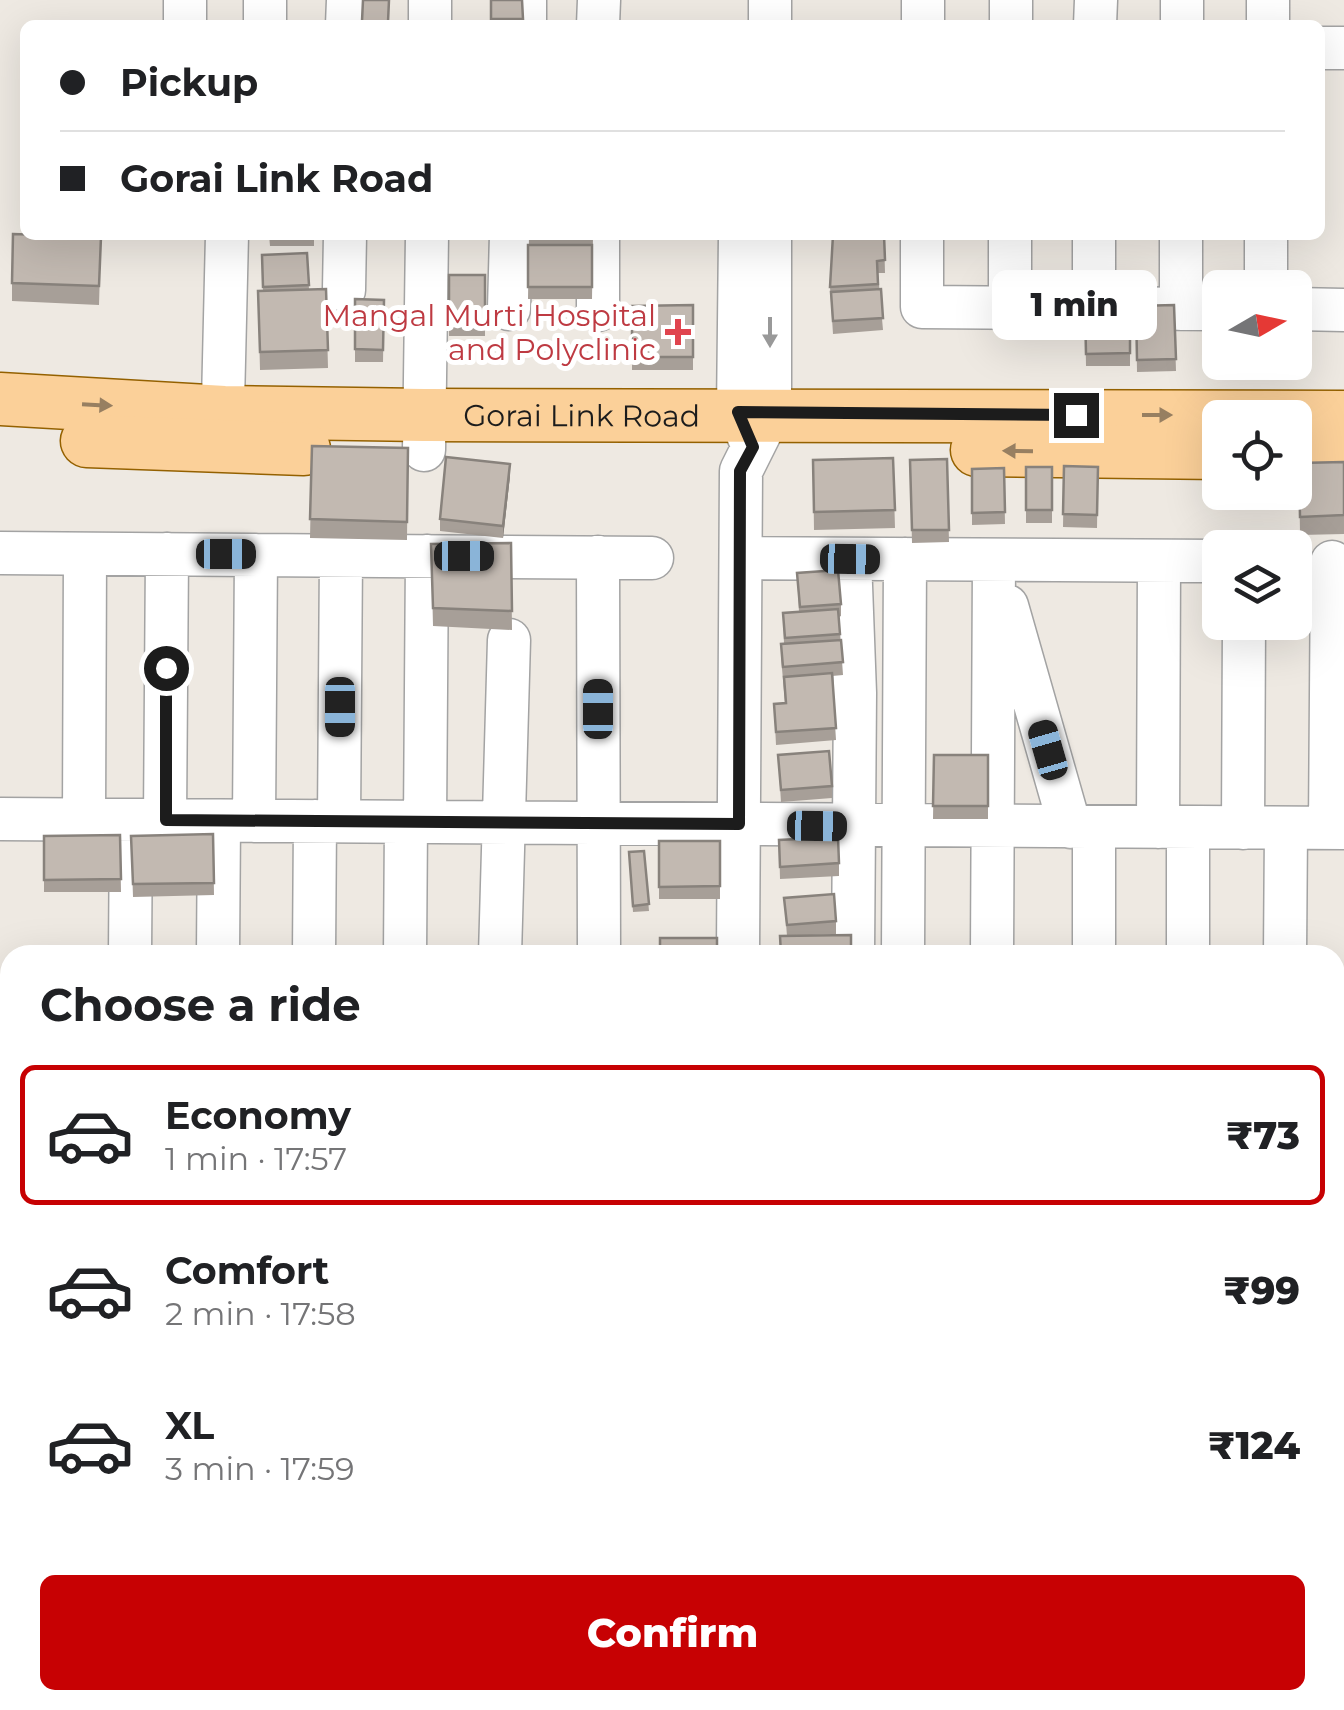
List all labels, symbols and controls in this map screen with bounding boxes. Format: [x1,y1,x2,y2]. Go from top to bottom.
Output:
text: Pickup [120,59,258,106]
text: Gorai Link Road [120,155,433,202]
callout: 1 min [994,270,1158,340]
north arrow [1202,270,1312,380]
map controls [1202,270,1312,640]
text: 1 min [1030,285,1119,324]
place label: Mangal Murti Hospital and Polyclinic [322,297,656,368]
one-way arrow [762,317,778,349]
marker: Mangal Murti Hospital and Polyclinic [665,319,691,345]
route end [1054,393,1099,438]
one-way arrow [82,397,114,413]
street label: Gorai Link Road [463,397,700,434]
button: locate [1202,400,1312,510]
one-way arrow [1142,407,1174,423]
one-way arrow [1001,443,1033,459]
button: layers [1202,530,1312,640]
car [196,539,256,569]
car [434,541,494,571]
car [820,543,880,575]
route start [144,646,189,691]
car [325,677,355,737]
car [583,679,613,739]
car [1025,717,1071,783]
car [787,810,847,842]
text: Choose a ride [40,977,361,1032]
icon: car [45,1090,135,1180]
text: Economy [165,1092,351,1139]
text: ₹73 [1226,1112,1300,1159]
text: 1 min · 17:57 [165,1139,347,1178]
icon: car [45,1245,135,1335]
text: Comfort [165,1247,329,1294]
text: ₹99 [1223,1267,1300,1314]
text: 2 min · 17:58 [165,1294,356,1333]
icon: car [45,1400,135,1490]
text: XL [165,1402,214,1449]
text: ₹124 [1208,1422,1300,1469]
text: 3 min · 17:59 [165,1449,355,1488]
button: Confirm [40,1575,1305,1690]

